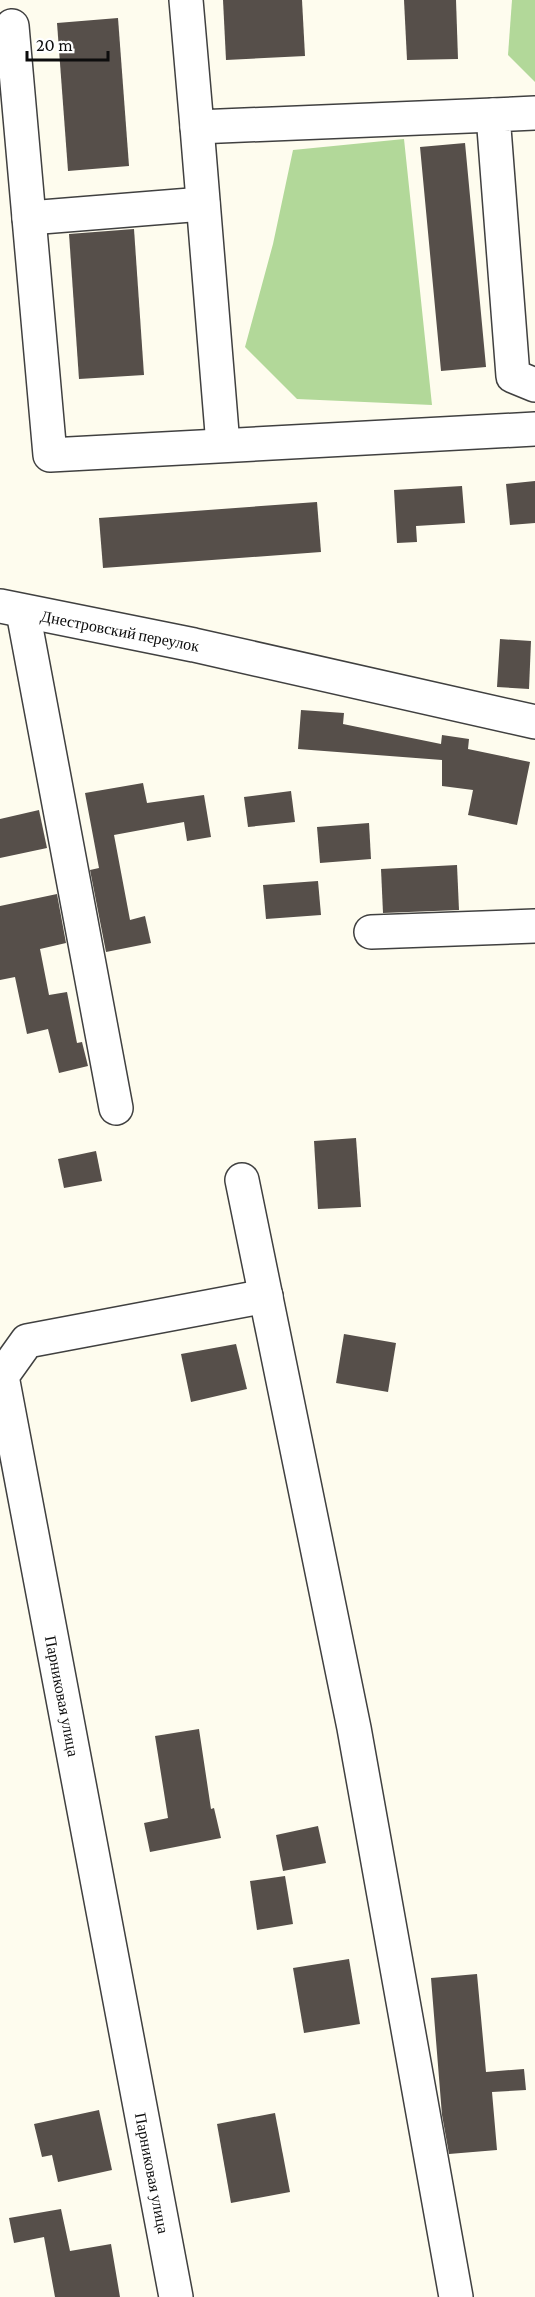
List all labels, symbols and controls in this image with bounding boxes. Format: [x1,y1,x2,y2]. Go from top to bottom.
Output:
scale bar [27,24,108,62]
text: 20 m [36,35,73,55]
street label: Днестровский переулок [39,607,201,656]
street label: Парниковая улица [41,1634,82,1758]
street label: Парниковая улица [131,2111,172,2235]

